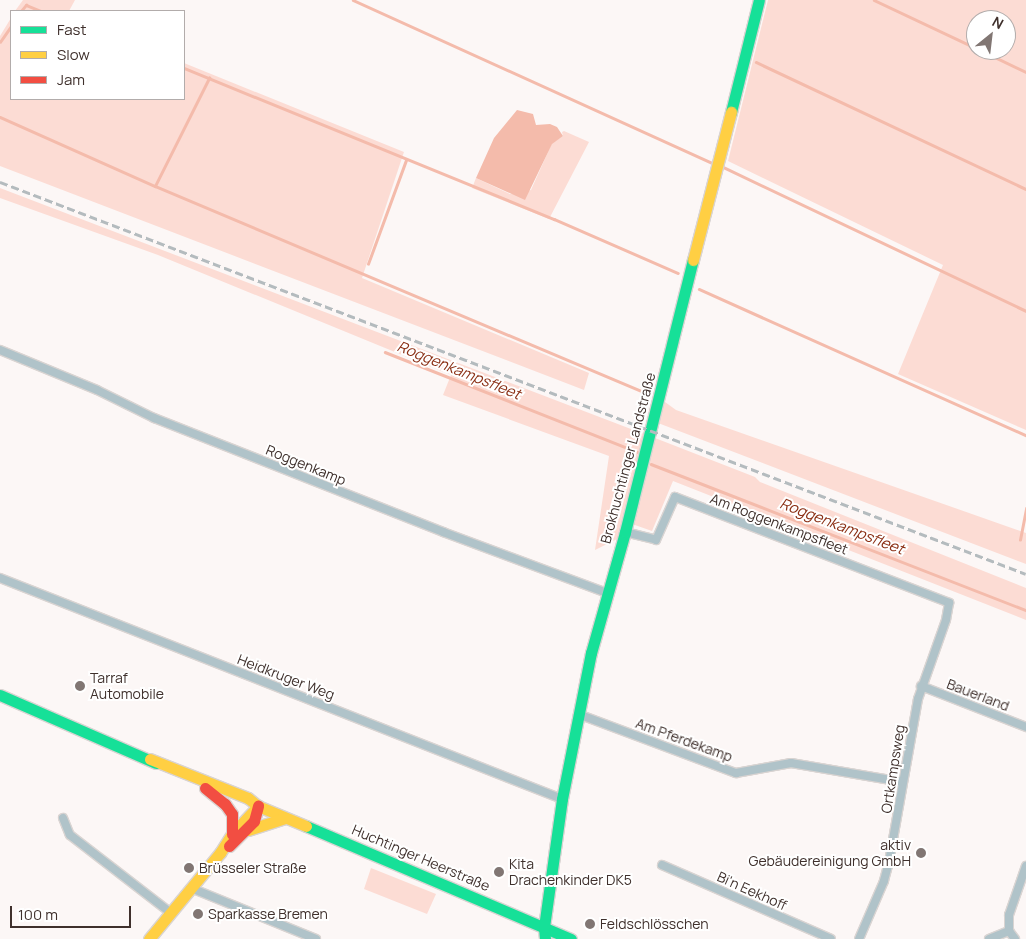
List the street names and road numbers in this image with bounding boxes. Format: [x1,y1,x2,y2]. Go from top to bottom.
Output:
street label: Brokhuchtinger Landstraße [597,371,659,545]
street label: Roggenkamp [264,441,348,489]
street label: Am Roggenkampsfleet [708,490,850,558]
street label: Heidkruger Weg [235,651,337,703]
street label: Bauerland [944,675,1012,715]
street label: Am Pferdekamp [633,715,735,765]
street label: Ortkampsweg [878,723,908,815]
street label: Huchtinger Heerstraße [349,821,493,895]
street label: Bi'n Eekhoff [715,868,789,914]

